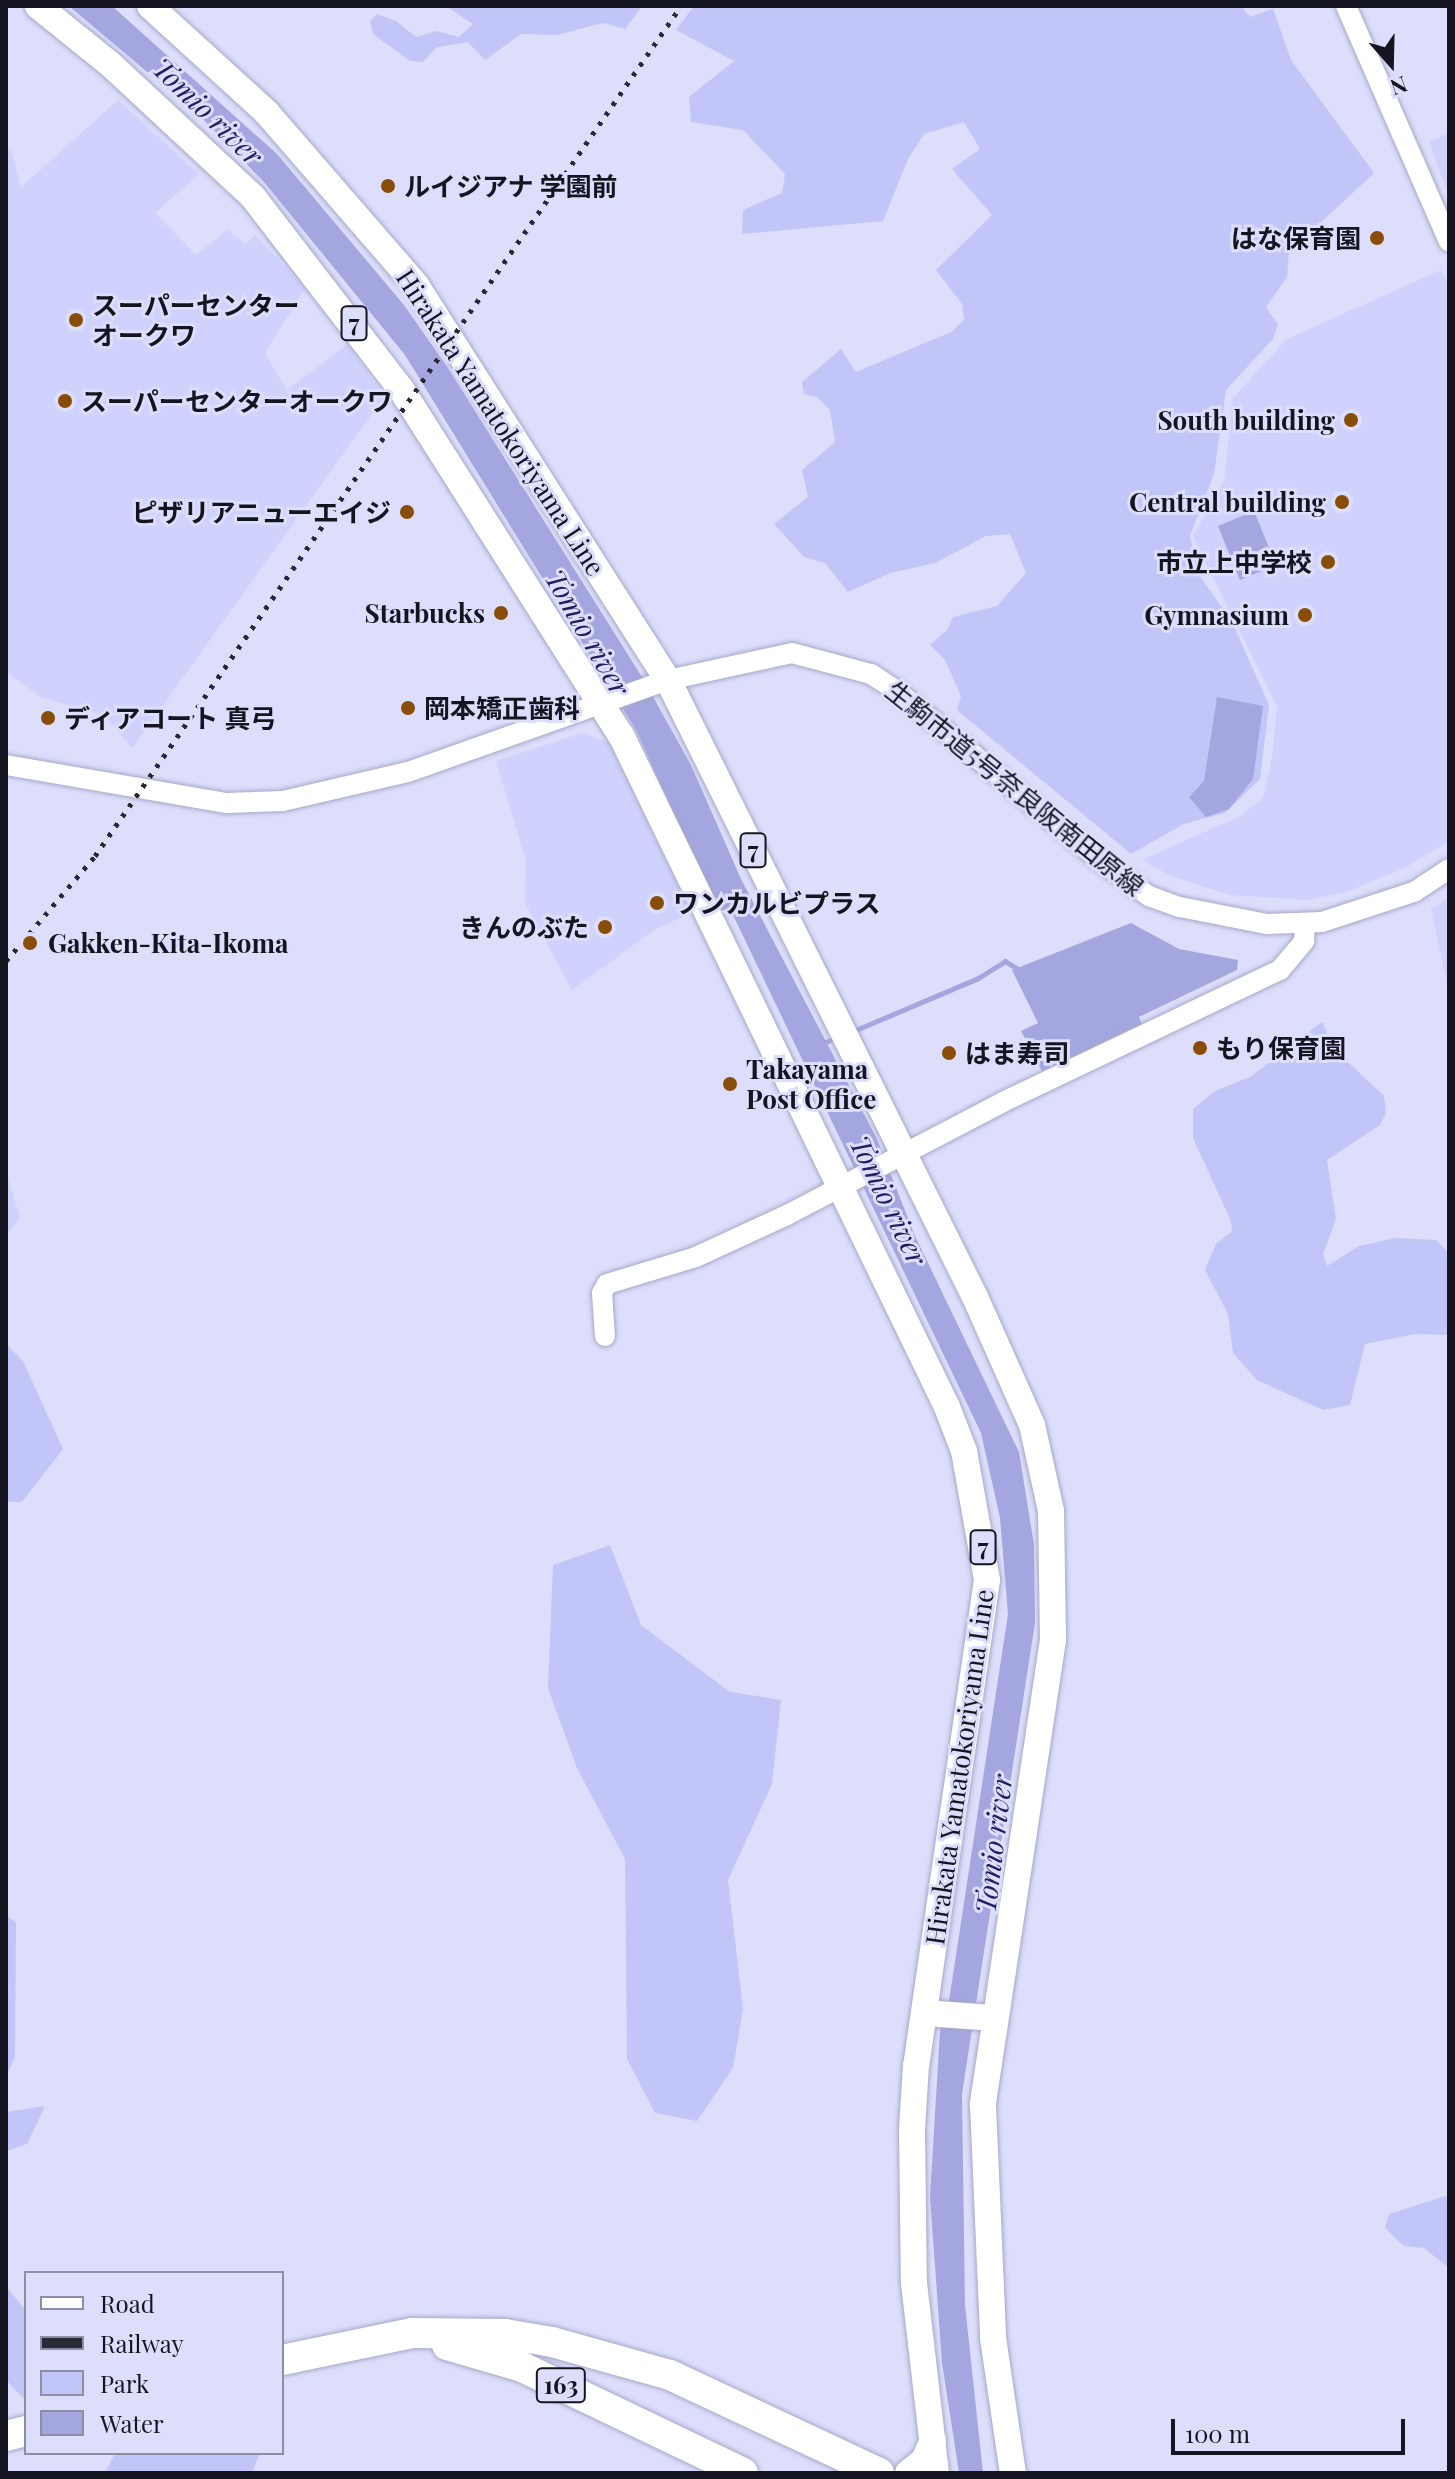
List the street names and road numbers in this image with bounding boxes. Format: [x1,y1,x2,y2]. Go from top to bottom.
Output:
street label: Hirakata Yamatokoriyama Line [390,262,612,582]
road number: 7 [340,303,368,343]
street label: 生駒市道5号奈良阪南田原線 [880,674,1150,902]
road number: 7 [739,830,767,870]
road number: 7 [969,1527,997,1567]
street label: Hirakata Yamatokoriyama Line [918,1586,1000,1948]
road number: 163 [535,2365,587,2405]

